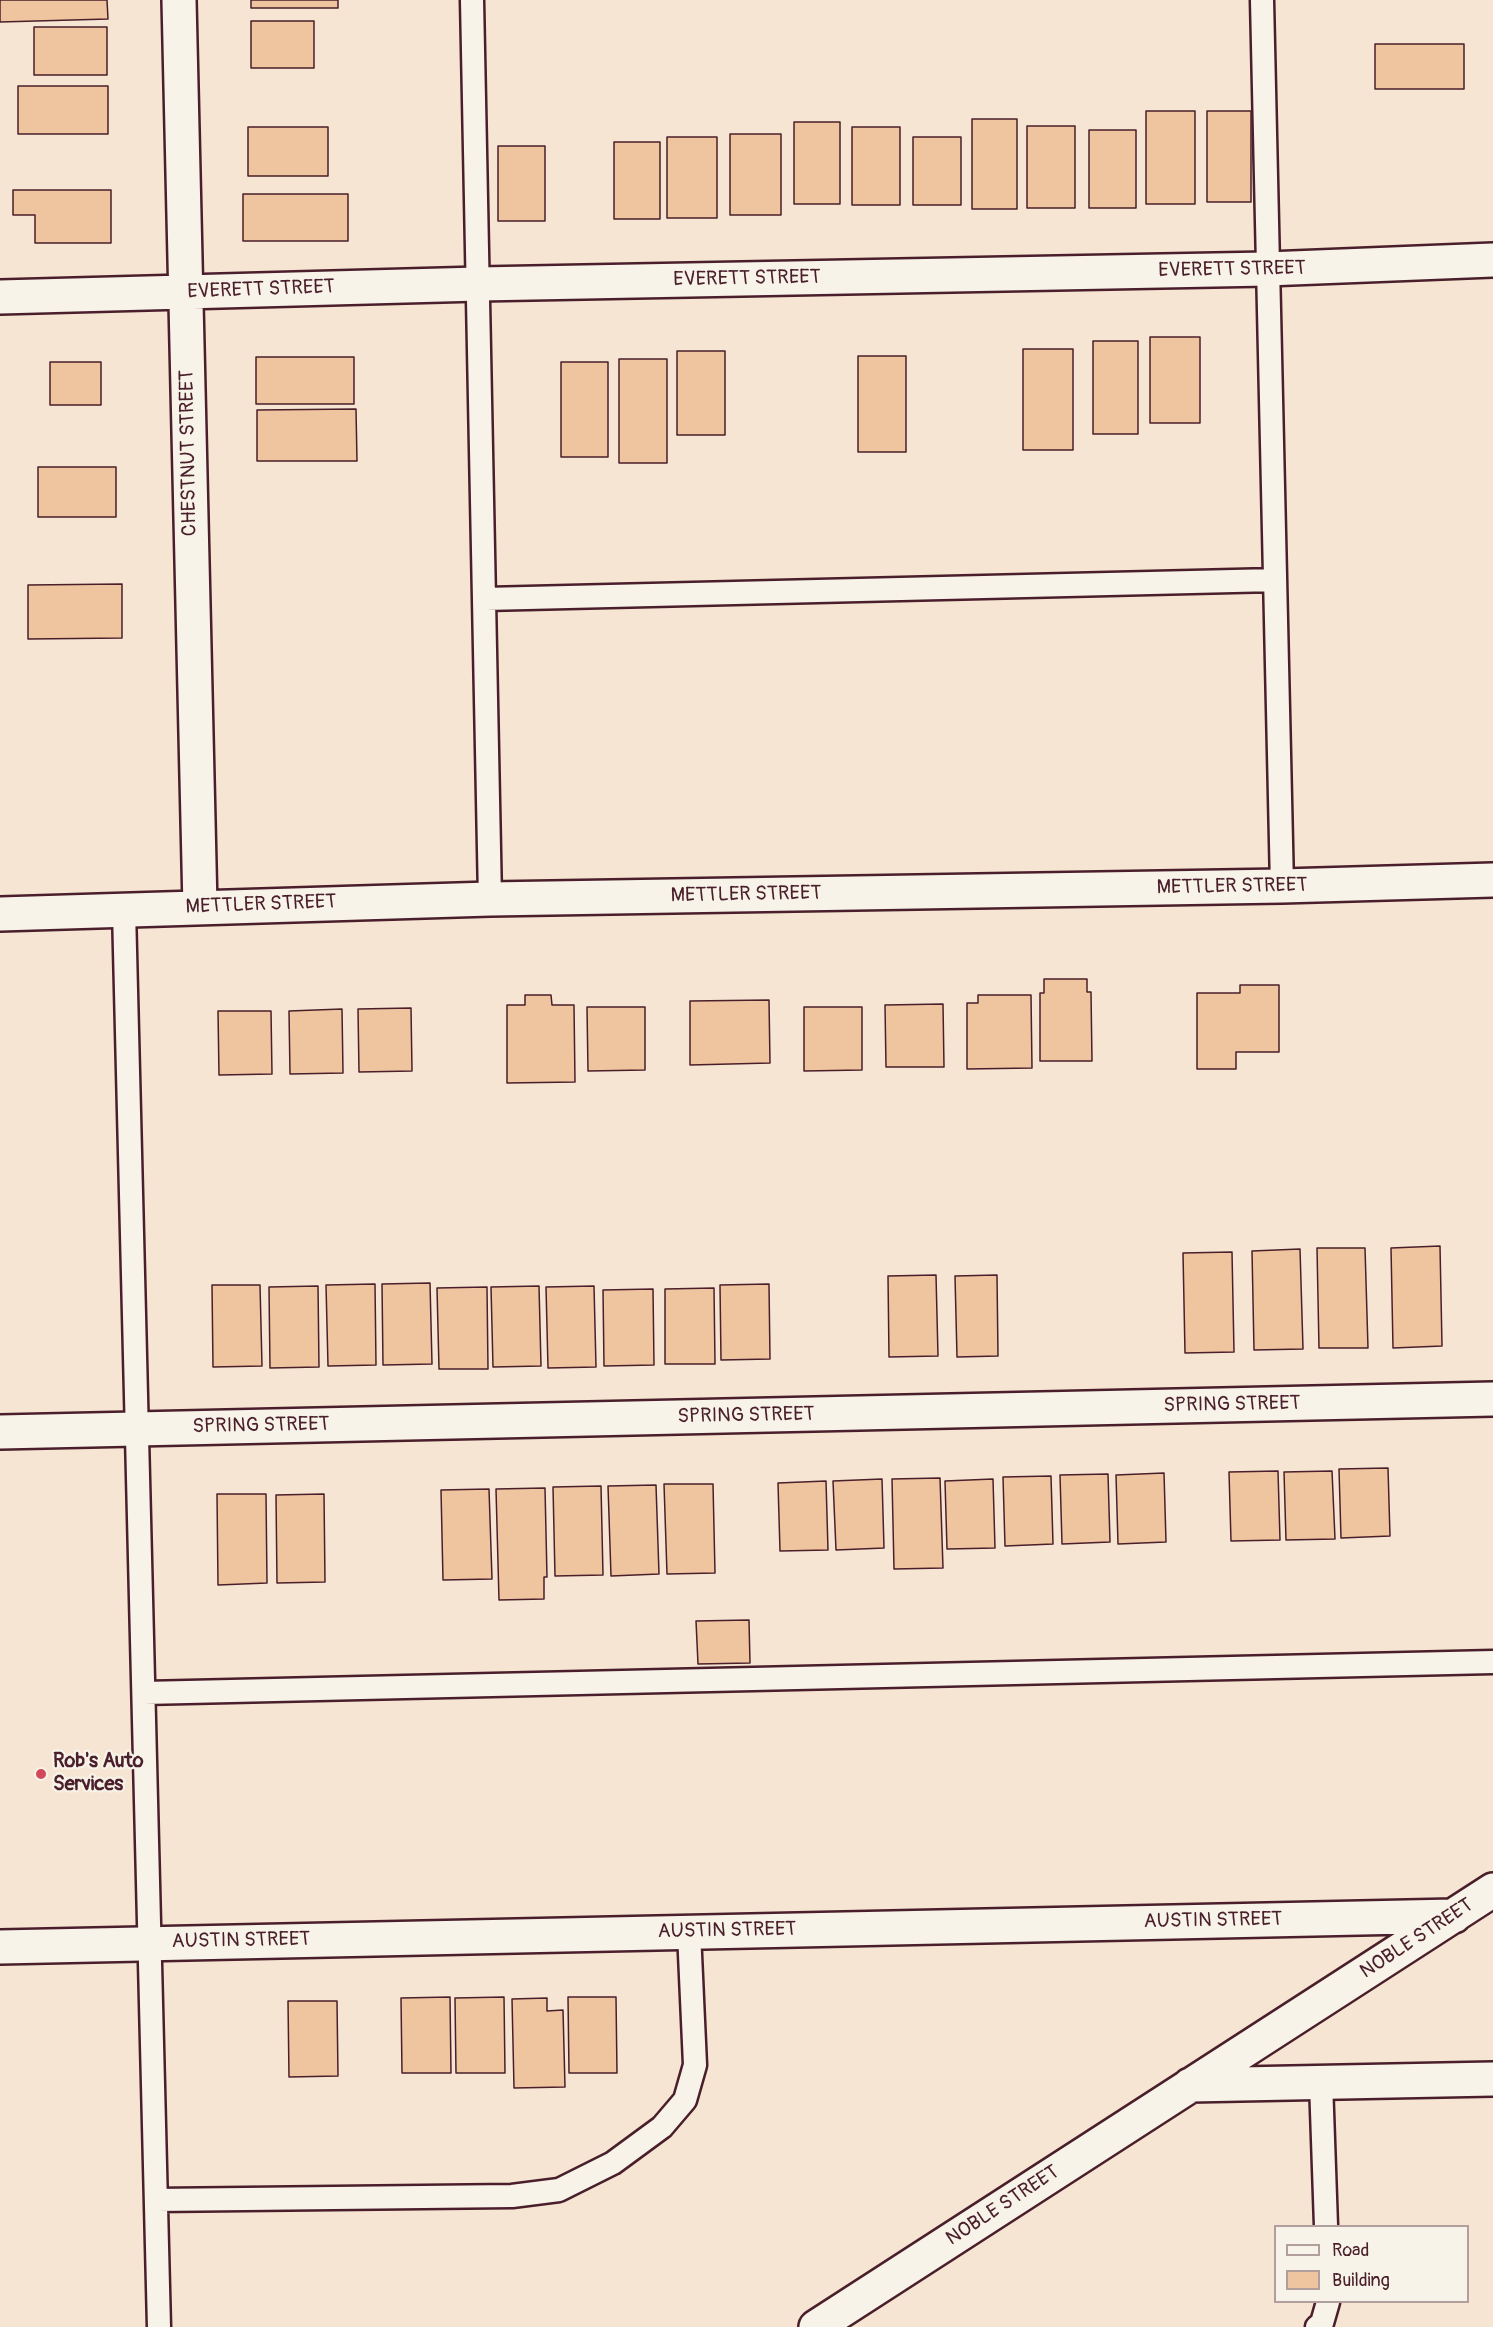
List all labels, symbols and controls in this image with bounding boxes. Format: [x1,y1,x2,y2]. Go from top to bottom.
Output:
street label: EVERETT STREET [1158,257,1306,283]
street label: EVERETT STREET [673,266,821,292]
street label: EVERETT STREET [187,275,335,305]
street label: CHESTNUT STREET [176,370,202,536]
street label: METTLER STREET [1156,874,1308,900]
street label: METTLER STREET [670,882,822,908]
street label: METTLER STREET [185,890,337,920]
street label: SPRING STREET [1163,1392,1301,1418]
street label: SPRING STREET [677,1403,815,1429]
street label: SPRING STREET [192,1413,330,1439]
place label: Rob's Auto Services [53,1750,143,1797]
marker: Rob's Auto Services [34,1767,48,1781]
street label: NOBLE STREET [1356,1894,1478,1984]
street label: AUSTIN STREET [1143,1908,1283,1934]
street label: AUSTIN STREET [657,1918,797,1944]
street label: AUSTIN STREET [171,1928,311,1954]
street label: NOBLE STREET [942,2161,1064,2251]
legend [1274,2225,1469,2303]
text: Road [1332,2239,1369,2262]
text: Building [1332,2269,1390,2292]

